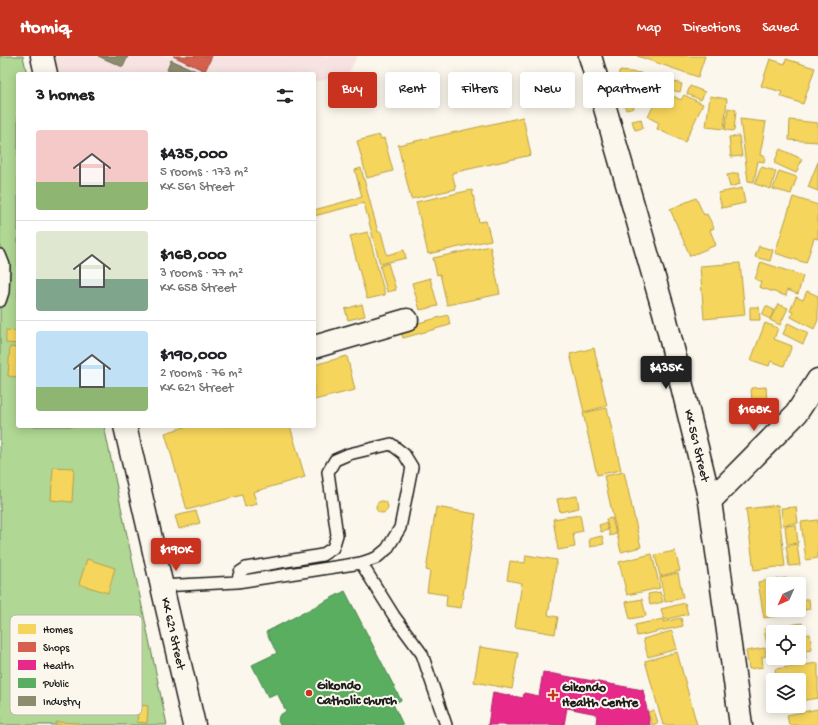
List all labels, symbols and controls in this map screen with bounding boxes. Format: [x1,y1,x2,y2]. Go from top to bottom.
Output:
text: Homiq [20,17,70,40]
text: Map [637,20,661,37]
text: Directions [683,20,740,37]
text: Saved [762,20,798,37]
chip: Buy [328,72,377,108]
chip: Rent [385,72,440,108]
chip: Filters [448,72,512,108]
chip: New [520,72,575,108]
chip: Apartment [583,72,674,108]
icon: filters [274,85,296,107]
text: 3 homes [36,86,94,106]
text: $435,000 [160,145,228,165]
icon: home [68,146,116,194]
text: 5 rooms · 173 m² [160,165,248,180]
text: KK 561 Street [160,180,234,195]
text: $168,000 [160,246,227,266]
icon: home [68,247,116,295]
text: 3 rooms · 77 m² [160,266,243,281]
text: KK 658 Street [160,281,236,296]
text: $190,000 [160,346,227,366]
icon: home [68,347,116,395]
pin: $435K [638,356,694,390]
text: $435K [650,361,682,376]
text: 2 rooms · 76 m² [160,366,243,381]
text: KK 621 Street [160,381,233,396]
pin: $168K [726,398,782,432]
text: $168K [738,403,770,418]
street label: KK 561 Street [680,408,713,485]
pin: $190K [148,538,204,572]
text: $190K [160,543,192,558]
north arrow [766,577,806,617]
map controls [766,577,806,713]
street label: KK 621 Street [157,596,189,673]
legend [10,615,142,715]
text: Homes [43,625,73,637]
button: locate [766,625,806,665]
text: Shops [43,643,70,655]
text: Health [43,661,74,673]
button: layers [766,673,806,713]
text: Public [42,679,70,691]
place label: Gikondo Catholic church [316,679,397,709]
place label: Gikondo Health Centre [562,681,639,711]
marker: Gikondo Catholic church [304,688,314,698]
marker: Gikondo Health Centre [547,689,559,701]
text: Industry [43,697,81,709]

